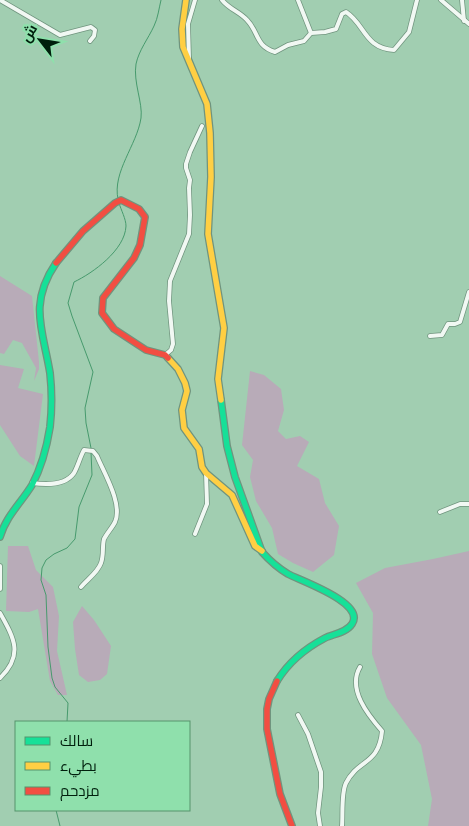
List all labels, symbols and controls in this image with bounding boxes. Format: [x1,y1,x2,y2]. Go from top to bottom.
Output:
north arrow [15,15,65,65]
text: ش [17,21,41,46]
legend [15,721,190,811]
text: سالك [60,731,93,749]
text: بطيء [60,756,97,778]
text: مزدحم [60,781,100,801]

